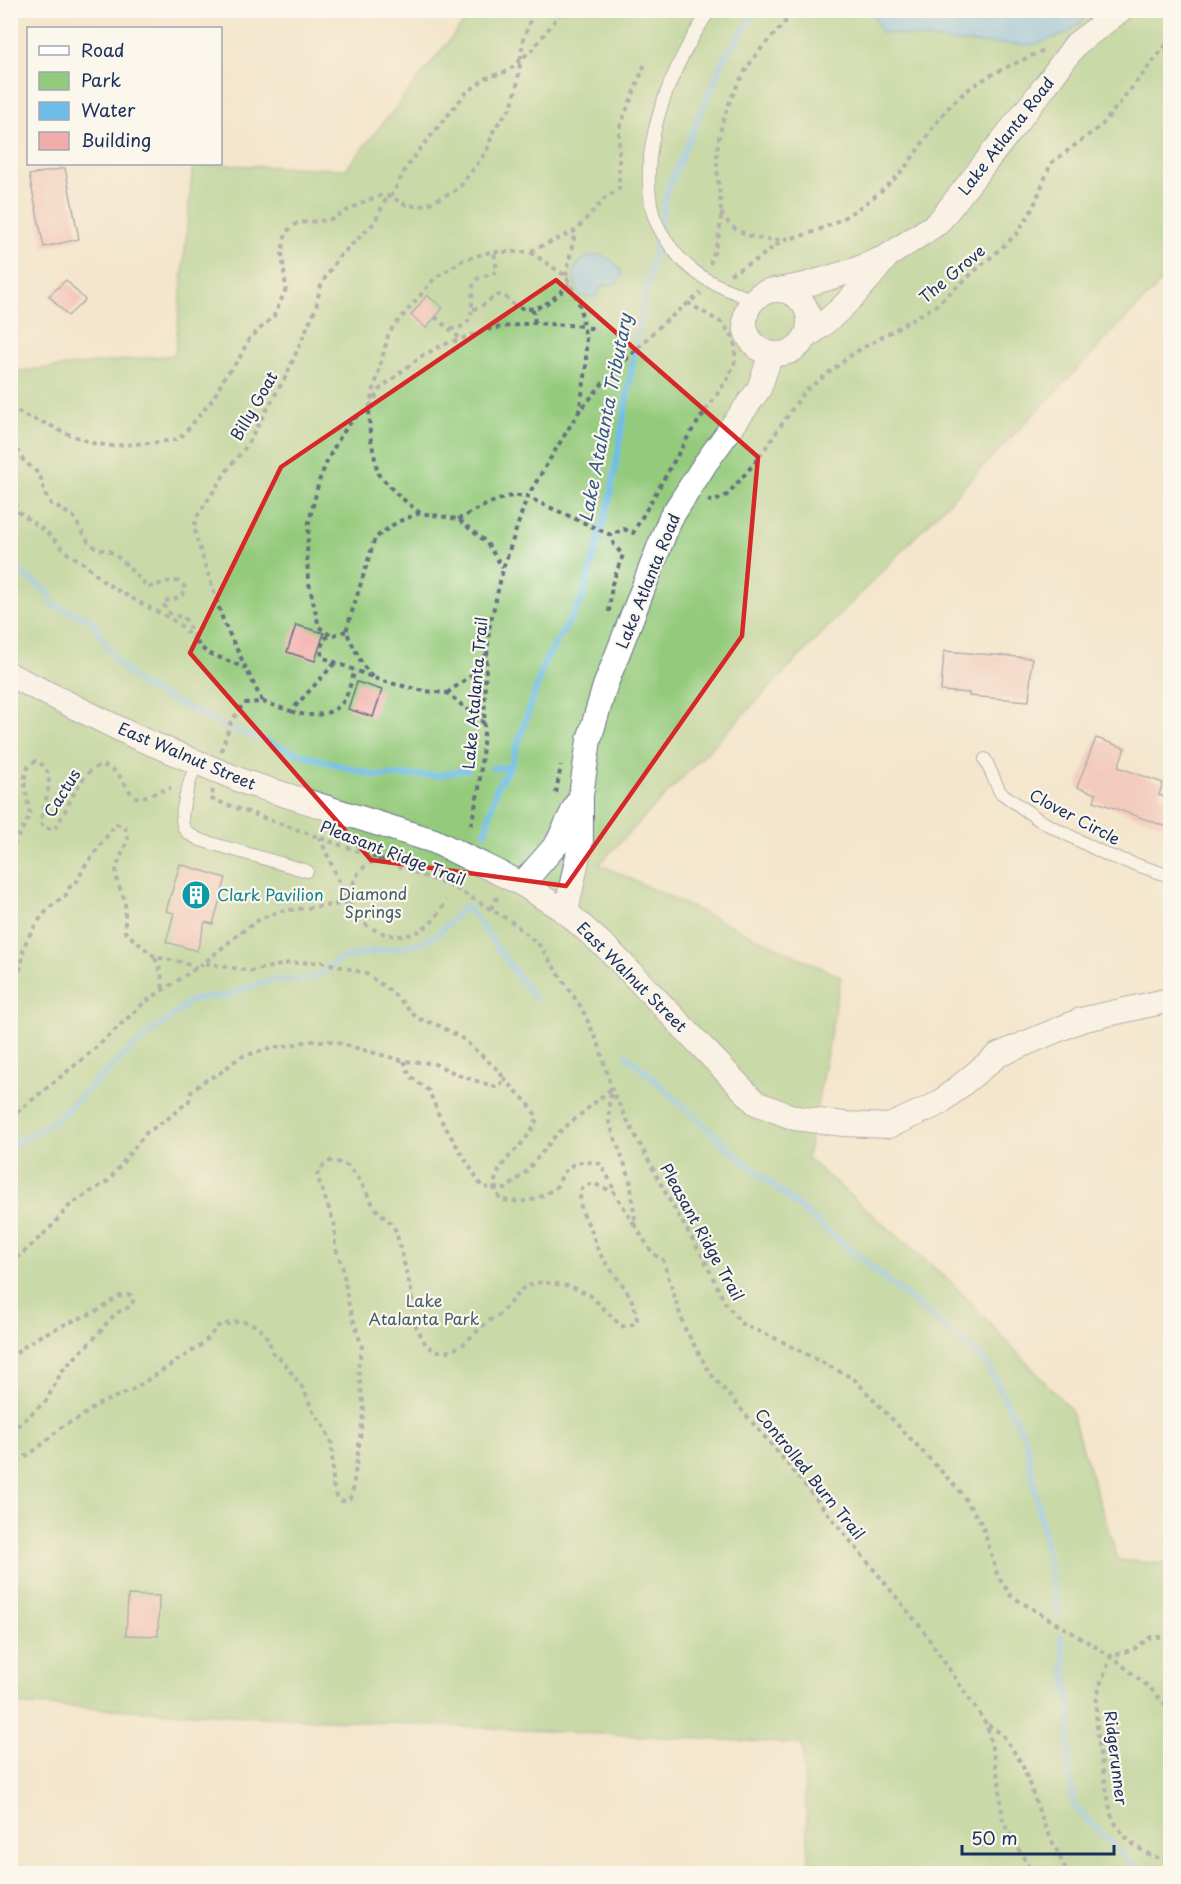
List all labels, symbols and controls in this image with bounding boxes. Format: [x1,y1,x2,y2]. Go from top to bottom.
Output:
legend [27,27,222,165]
text: Road [81,36,125,63]
text: Park [81,66,121,93]
street label: Lake Atlanta Road [951,71,1059,199]
text: Water [81,96,136,123]
text: Building [81,126,151,153]
street label: The Grove [913,238,990,308]
water label: Lake Atalanta Tributary [571,310,638,524]
street label: Billy Goat [224,366,283,445]
street label: Lake Atlanta Road [609,509,685,652]
street label: Lake Atalanta Trail [455,616,493,770]
street label: East Walnut Street [115,715,260,795]
street label: Cactus [37,764,85,821]
street label: Clover Circle [1026,782,1125,850]
street label: Pleasant Ridge Trail [317,813,470,891]
building icon: Clark Pavilion [180,879,212,911]
park label: Diamond Springs [339,881,407,923]
place label: Clark Pavilion [217,882,324,906]
street label: East Walnut Street [572,916,694,1037]
street label: Pleasant Ridge Trail [655,1158,751,1305]
park label: Lake Atalanta Park [369,1288,480,1330]
street label: Controlled Burn Trail [750,1403,871,1544]
street label: Ridgerunner [1099,1709,1135,1807]
scale bar [962,1818,1114,1856]
text: 50 m [971,1824,1018,1851]

